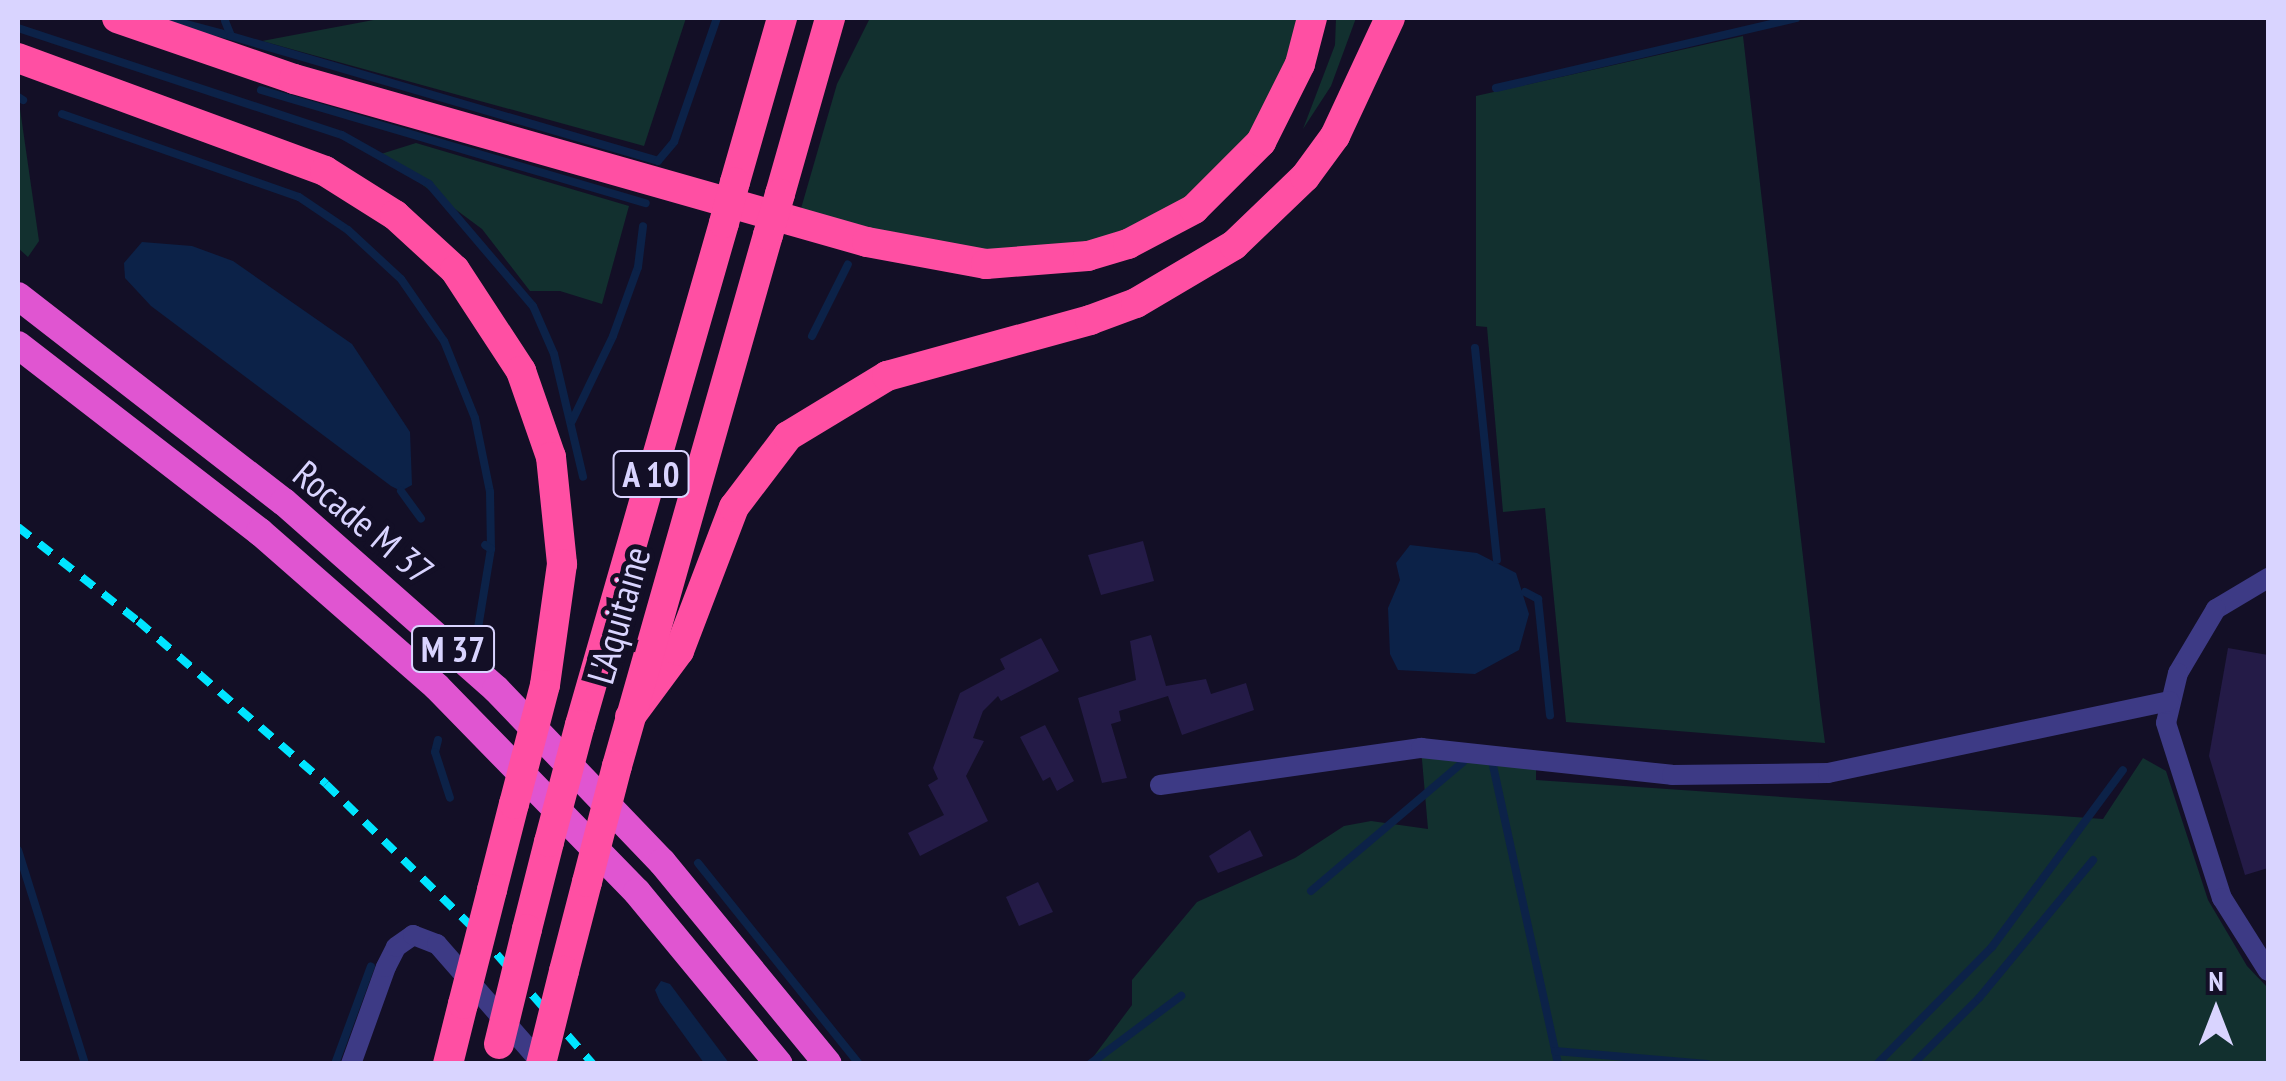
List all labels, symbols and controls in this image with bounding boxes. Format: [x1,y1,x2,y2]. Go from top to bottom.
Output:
road number: A 10 [611,444,691,504]
street label: Rocade M 37 [285,450,443,594]
street label: L'Aquitaine [577,541,659,689]
road number: M 37 [410,619,496,679]
north arrow [2166,961,2266,1061]
text: N [2208,962,2224,999]

